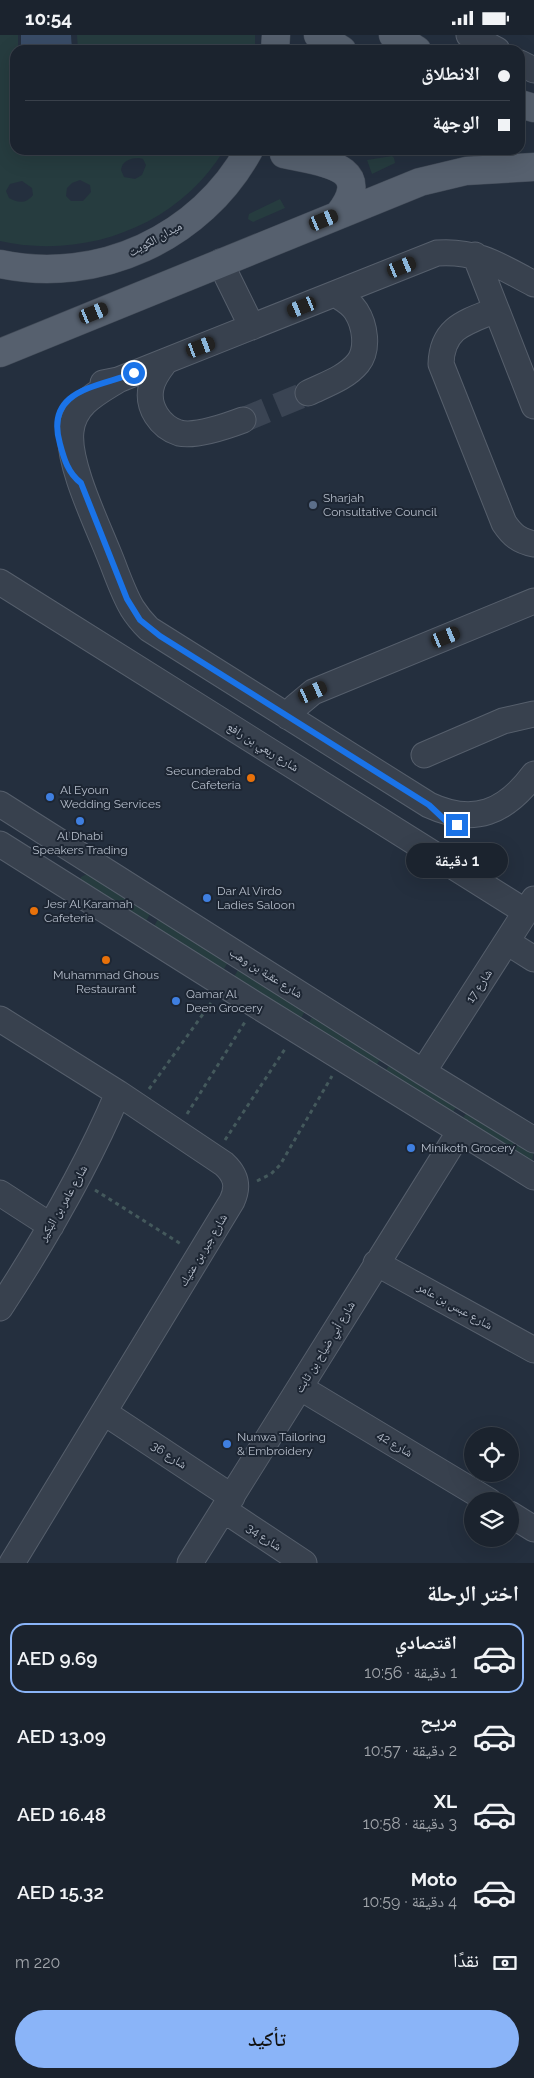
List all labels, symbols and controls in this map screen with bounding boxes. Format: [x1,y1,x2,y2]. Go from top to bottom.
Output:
text: 10:54 [25,7,72,29]
text: الانطلاق [421,62,480,84]
text: الوجهة [432,111,480,133]
car [307,207,340,233]
street label: ميدان الكويت [126,219,184,260]
car [385,254,418,280]
car [285,294,318,320]
car [77,300,110,326]
car [184,335,217,359]
route start [123,362,145,384]
place label: Sharjah Consultative Council [323,491,438,519]
marker: Sharjah Consultative Council [307,499,319,511]
car [429,624,462,650]
car [296,679,329,705]
street label: شارع ربعي بن رافع [223,719,301,777]
place label: Secunderabd Cafeteria [166,764,241,792]
marker: Secunderabd Cafeteria [245,772,257,784]
place label: Al Eyoun Wedding Services [60,783,161,811]
marker: Al Eyoun Wedding Services [44,791,56,803]
route end [446,814,468,836]
marker: Al Dhabi Speakers Trading [74,815,86,827]
place label: Al Dhabi Speakers Trading [32,829,128,857]
callout: 1 دقيقة [406,843,508,877]
text: 1 دقيقة [435,851,479,870]
place label: Dar Al Virdo Ladies Saloon [217,884,295,912]
marker: Dar Al Virdo Ladies Saloon [201,892,213,904]
place label: Jesr Al Karamah Cafeteria [44,897,133,925]
marker: Jesr Al Karamah Cafeteria [28,905,40,917]
street label: شارع عقبة بن وهب [226,945,305,1002]
marker: Muhammad Ghous Restaurant [100,954,112,966]
street label: شارع 17 [463,966,496,1006]
place label: Muhammad Ghous Restaurant [53,968,159,996]
place label: Qamar Al Deen Grocery [186,987,263,1015]
marker: Qamar Al Deen Grocery [170,995,182,1007]
place label: Minikoth Grocery [421,1141,515,1155]
marker: Minikoth Grocery [405,1142,417,1154]
street label: شارع عامر بن البكير [35,1162,91,1245]
street label: شارع جبر بن عتيك [176,1211,231,1289]
street label: شارع عبس بن عامر [414,1279,495,1333]
street label: شارع أبي ضياح بن ثابت [292,1299,361,1397]
map controls [464,1427,519,1547]
button: locate [464,1427,519,1482]
street label: شارع 42 [374,1428,415,1461]
place label: Nunwa Tailoring & Embroidery [237,1430,326,1458]
street label: شارع 36 [148,1438,189,1473]
marker: Nunwa Tailoring & Embroidery [221,1438,233,1450]
button: layers [464,1492,519,1547]
street label: شارع 34 [243,1521,284,1554]
text: اختر الرحلة [427,1580,519,1606]
text: اقتصادي [395,1631,457,1653]
icon: car [472,1636,517,1681]
text: AED 9.69 [17,1647,98,1669]
text: 1 دقيقة · 10:56 [364,1663,457,1682]
text: مريح [420,1709,457,1731]
icon: car [472,1714,517,1759]
text: AED 13.09 [17,1725,106,1747]
text: 2 دقيقة · 10:57 [364,1741,457,1760]
text: XL [434,1790,457,1812]
icon: car [472,1792,517,1837]
text: AED 16.48 [17,1803,106,1825]
text: 3 دقيقة · 10:58 [363,1814,457,1833]
text: Moto [411,1868,457,1890]
icon: car [472,1870,517,1915]
text: AED 15.32 [17,1881,104,1903]
text: 4 دقيقة · 10:59 [363,1892,457,1911]
text: نقدًا [453,1949,479,1971]
icon: cash [491,1949,519,1977]
text: 220 m [15,1953,60,1972]
button: تأكيد [15,2010,519,2068]

